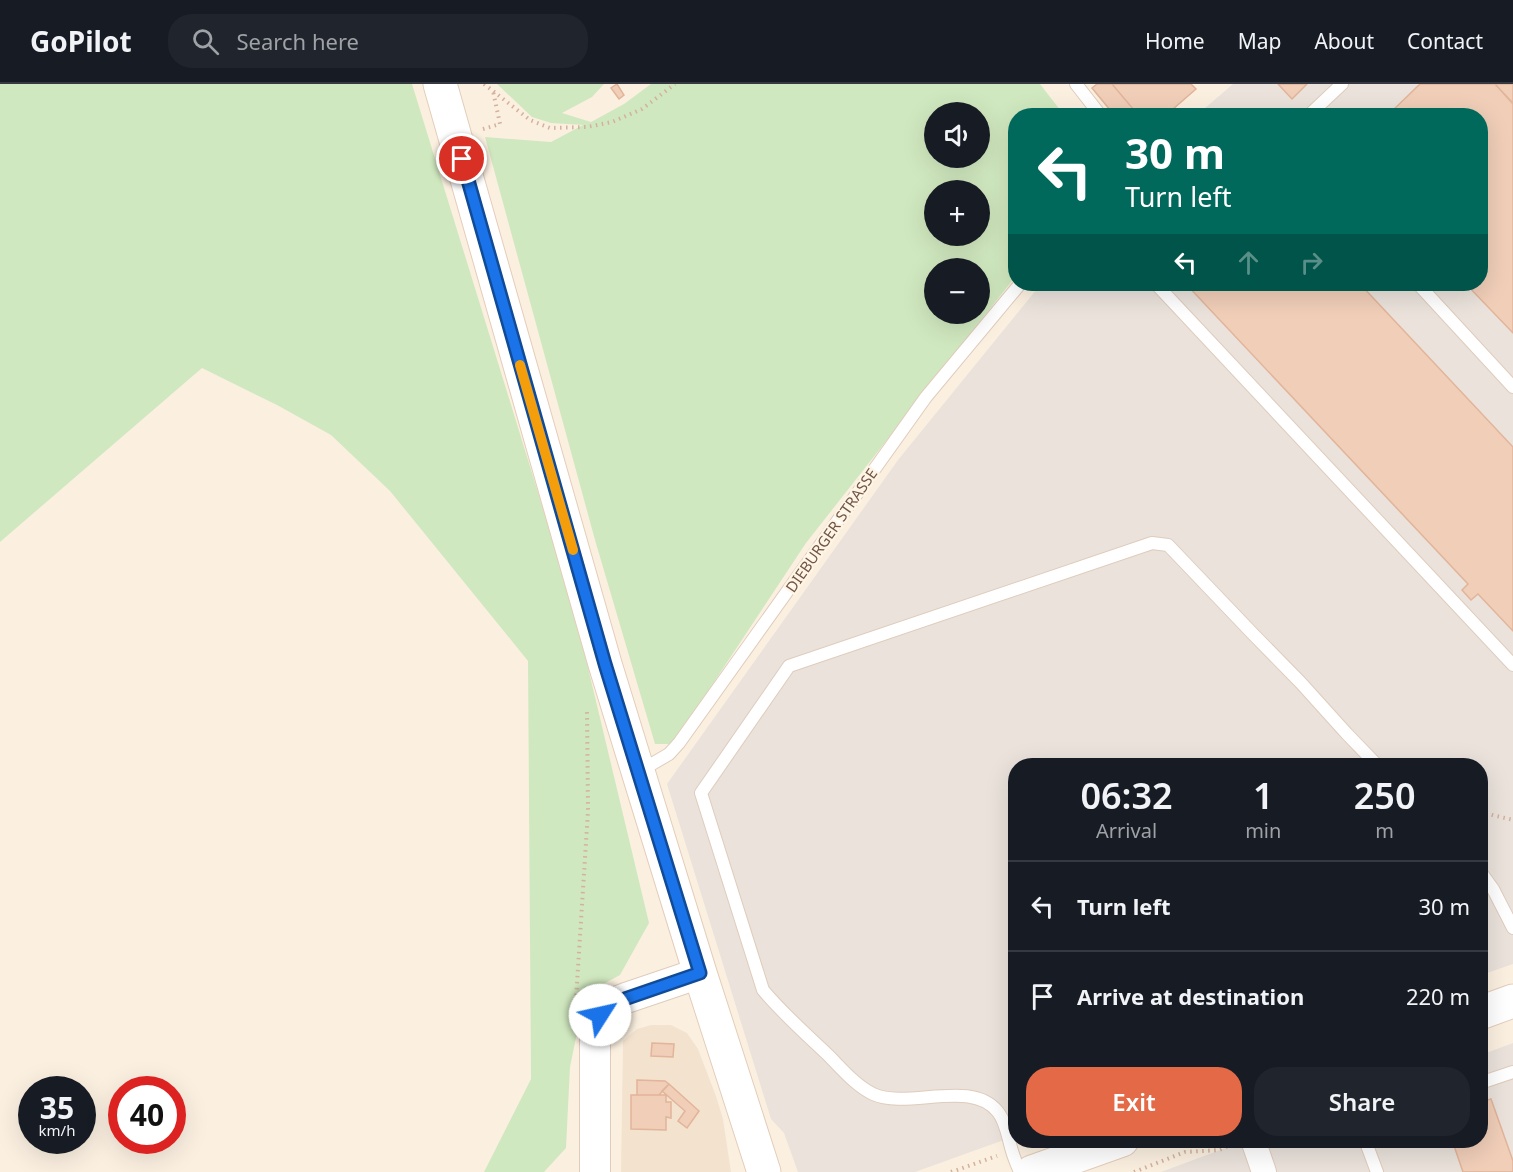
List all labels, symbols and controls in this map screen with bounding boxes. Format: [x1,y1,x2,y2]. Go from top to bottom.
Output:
search box [168,14,588,68]
text: GoPilot [30,22,132,60]
icon: search [189,25,222,58]
text: Search here [237,26,359,56]
text: Home [1145,27,1205,55]
text: Map [1238,27,1281,55]
text: About [1314,27,1374,55]
text: Contact [1407,27,1483,55]
map controls [924,102,990,324]
button: sound [924,102,990,168]
text: 30 m [1125,124,1225,181]
icon: left [1026,132,1104,210]
pin [436,133,487,184]
icon: arrive [445,142,478,175]
text: Turn left [1125,178,1231,215]
button: + [924,180,990,246]
icon: left [1169,246,1202,279]
icon: ahead [1232,246,1265,279]
icon: right [1295,246,1328,279]
button: − [924,258,990,324]
street label: DIEBURGER STRASSE [781,464,881,596]
text: 06:32 [1080,771,1173,820]
text: 1 [1253,771,1274,820]
text: 250 [1354,771,1416,820]
text: Arrival [1096,817,1157,844]
text: min [1245,817,1281,844]
text: m [1375,817,1394,844]
icon: left [1026,890,1059,923]
text: Turn left [1077,891,1171,921]
text: 30 m [1419,891,1470,921]
icon: arrive [1026,980,1059,1013]
text: Arrive at destination [1077,981,1304,1011]
text: 220 m [1406,981,1470,1011]
position arrow [568,983,632,1047]
button: Exit [1026,1067,1242,1136]
button: Share [1254,1067,1470,1136]
speed limit sign: 40 [108,1076,186,1154]
text: 35 [40,1087,74,1128]
text: km/h [39,1120,75,1140]

